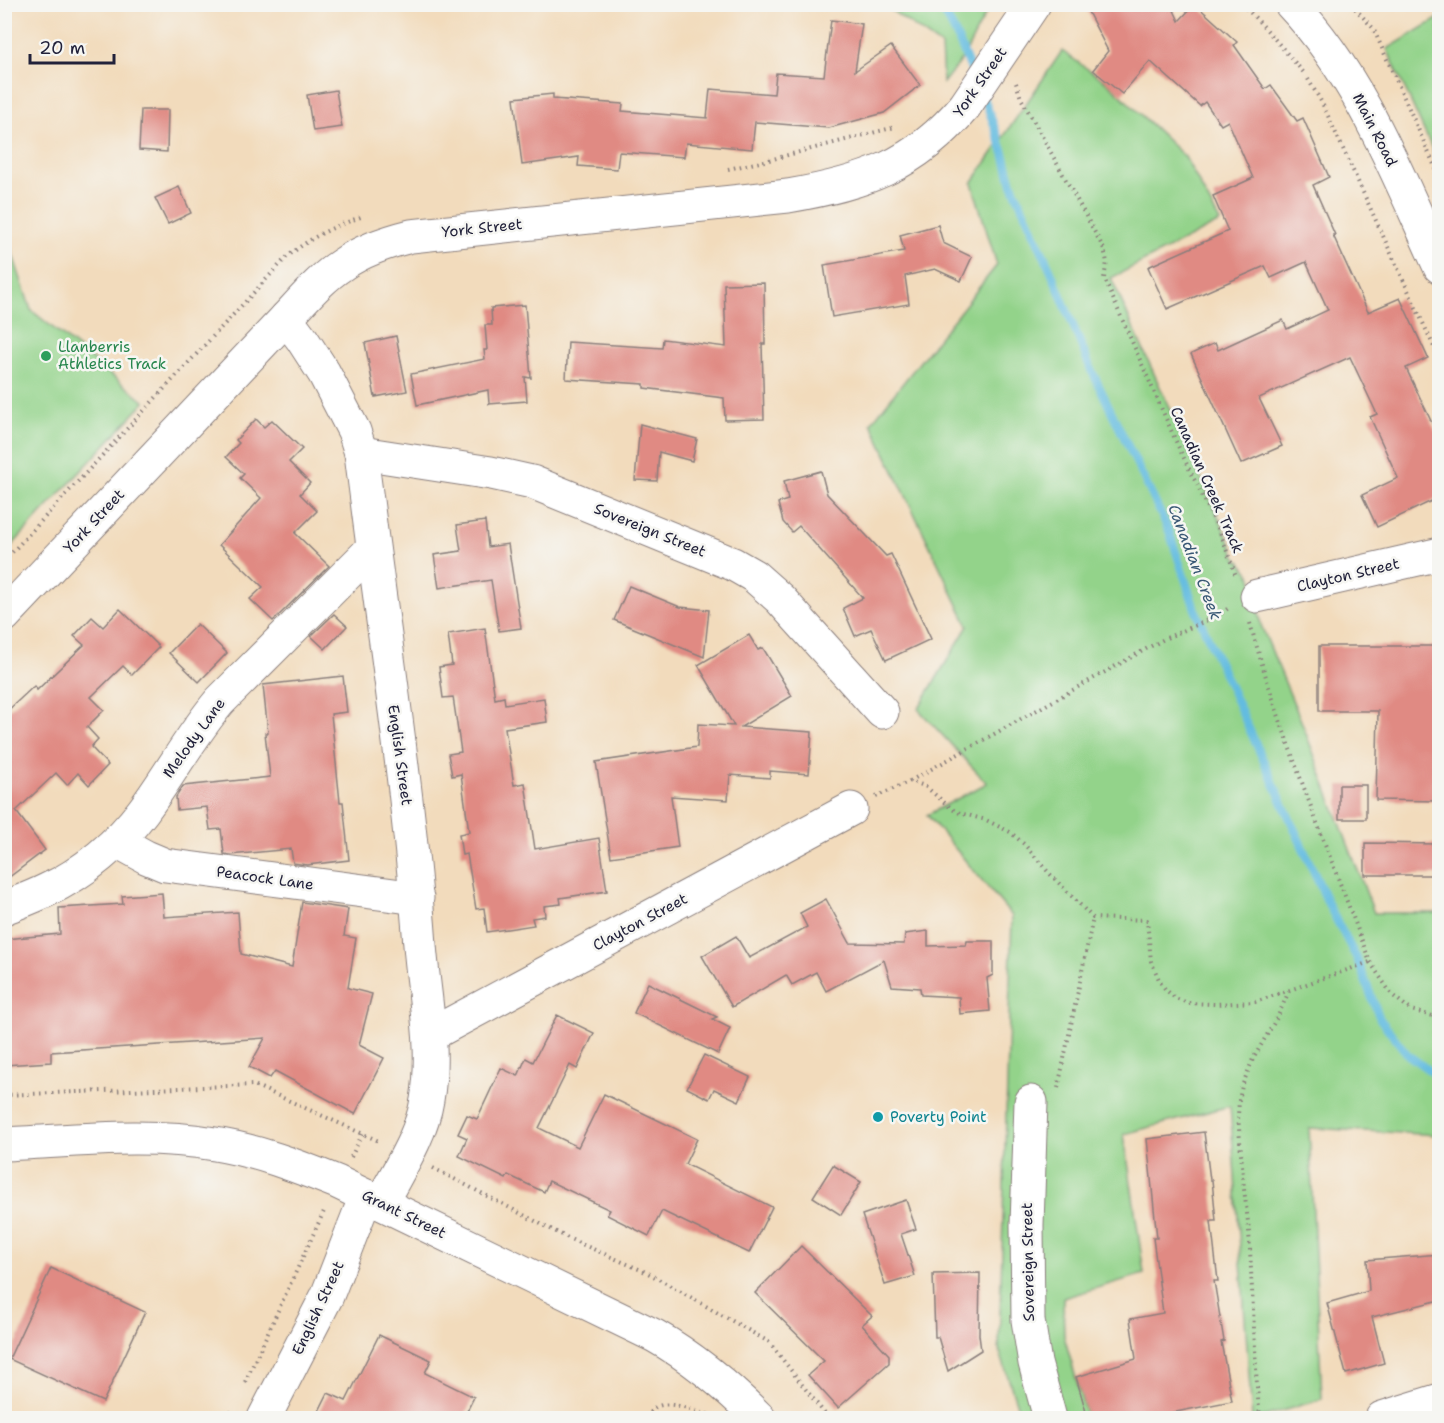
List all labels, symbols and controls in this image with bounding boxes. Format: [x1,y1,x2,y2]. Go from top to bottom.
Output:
scale bar [30,27,114,65]
text: 20 m [39,36,85,60]
street label: York Street [949,43,1011,121]
street label: Main Road [1348,90,1402,170]
street label: York Street [441,214,523,242]
place label: Llanberris Athletics Track [58,337,166,374]
marker: Llanberris Athletics Track [39,349,53,363]
street label: Canadian Creek Track [1166,404,1248,556]
street label: York Street [59,485,129,557]
street label: Sovereign Street [591,498,709,562]
water label: Canadian Creek [1163,501,1227,623]
street label: Clayton Street [1295,553,1401,597]
street label: Melody Lane [158,694,230,782]
street label: English Street [383,703,417,807]
street label: Peacock Lane [215,861,315,895]
street label: Clayton Street [589,889,691,955]
place label: Poverty Point [890,1107,987,1127]
marker: Poverty Point [871,1110,885,1124]
street label: Grant Street [358,1185,450,1243]
street label: Sovereign Street [1017,1202,1039,1322]
street label: English Street [288,1258,348,1358]

